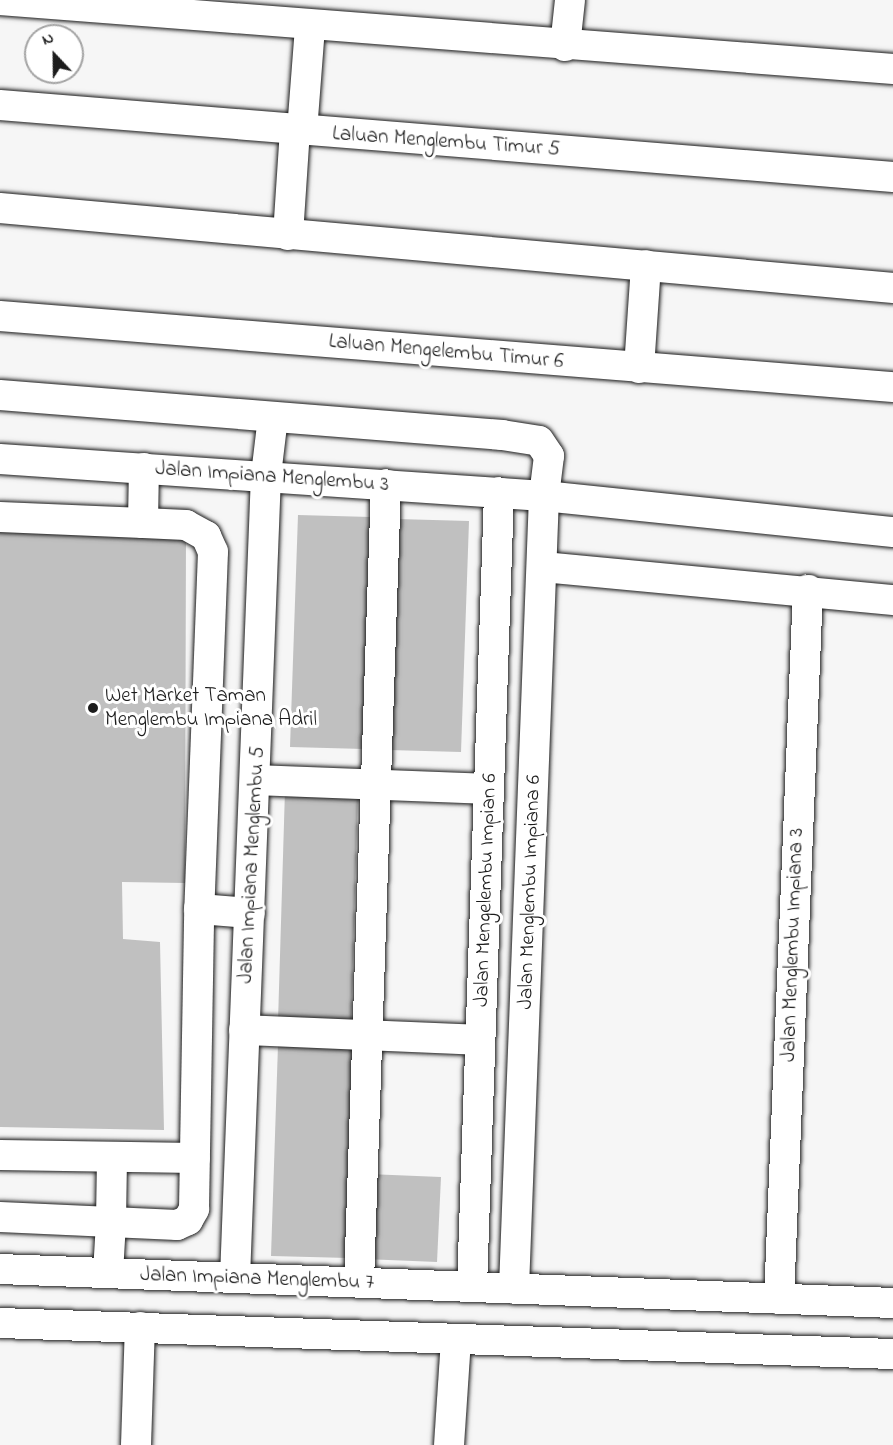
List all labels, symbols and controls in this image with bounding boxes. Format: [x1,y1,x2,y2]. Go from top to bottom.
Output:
north arrow [24,24,84,84]
text: N [38,26,58,52]
street label: Laluan Menglembu Timur 5 [331,121,561,163]
street label: Laluan Mengelembu Timur 6 [328,329,564,375]
street label: Jalan Impiana Menglembu 3 [154,456,390,498]
place label: Wet Market Taman Menglembu Impiana Adril [105,683,317,733]
marker: Wet Market Taman Menglembu Impiana Adril [86,701,100,715]
street label: Jalan Impiana Menglembu 5 [233,746,271,984]
street label: Jalan Mengelembu Impian 6 [469,773,503,1007]
street label: Jalan Menglembu Impiana 6 [513,774,547,1010]
street label: Jalan Menglembu Impiana 3 [776,828,810,1062]
street label: Jalan Impiana Menglembu 7 [140,1262,374,1296]

